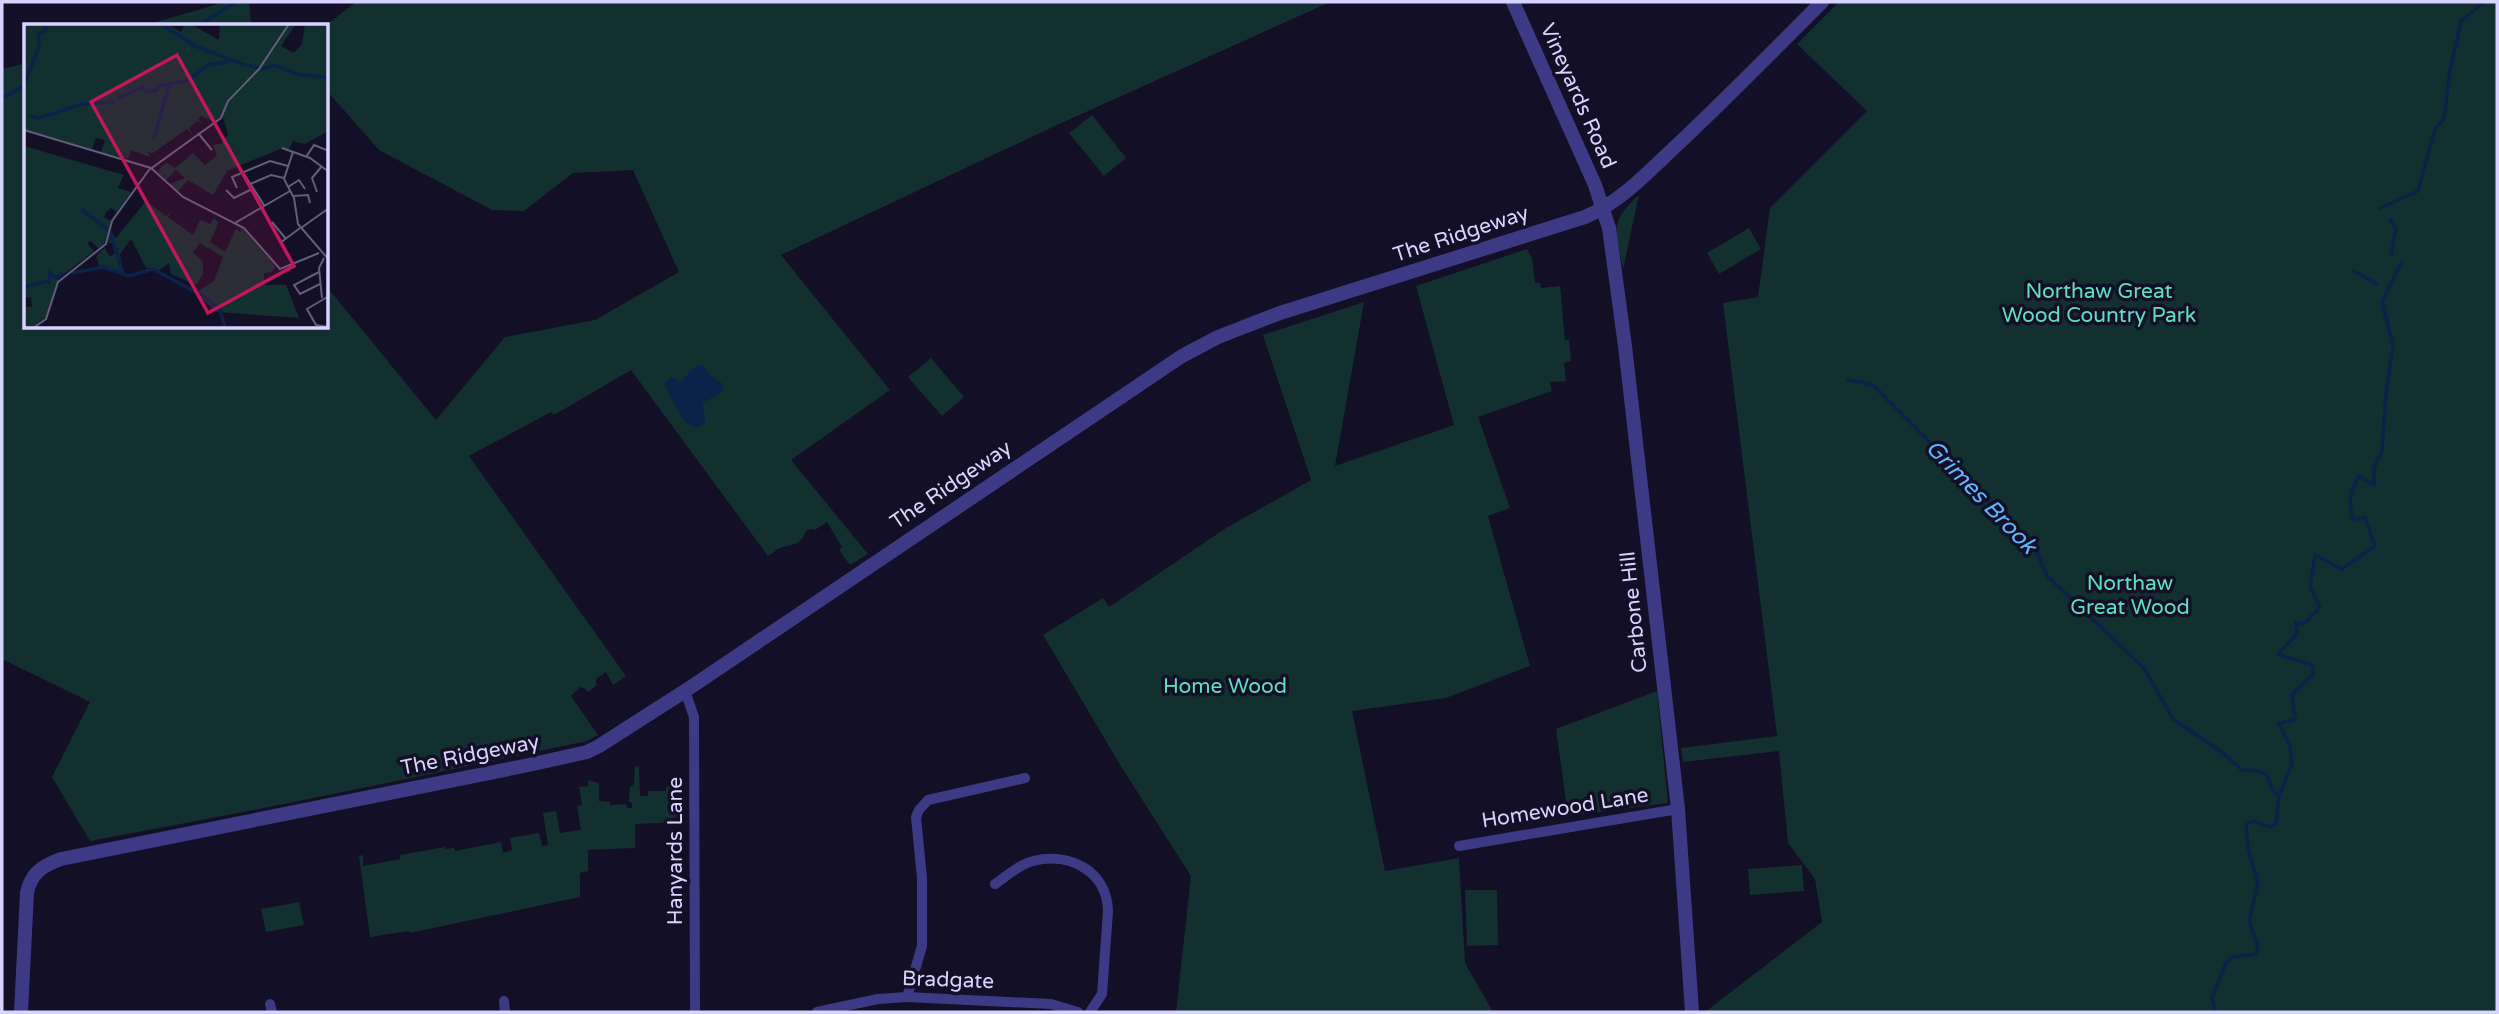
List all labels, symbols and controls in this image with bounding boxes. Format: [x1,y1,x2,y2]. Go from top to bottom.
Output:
street label: Vineyards Road [1535,19,1621,173]
inset map [24,24,329,329]
street label: The Ridgeway [1390,200,1532,268]
park label: Northaw Great Wood Country Park [2002,279,2196,328]
water label: Grimes Brook [1920,434,2043,561]
street label: The Ridgeway [886,435,1016,535]
street label: Carbone Hill [1615,550,1653,674]
park label: Northaw Great Wood [2070,571,2190,620]
park label: Home Wood [1163,674,1287,699]
street label: The Ridgeway [399,729,541,781]
street label: Hanyards Lane [663,777,688,925]
street label: Homewood Lane [1480,782,1650,834]
street label: Bradgate [902,966,995,994]

